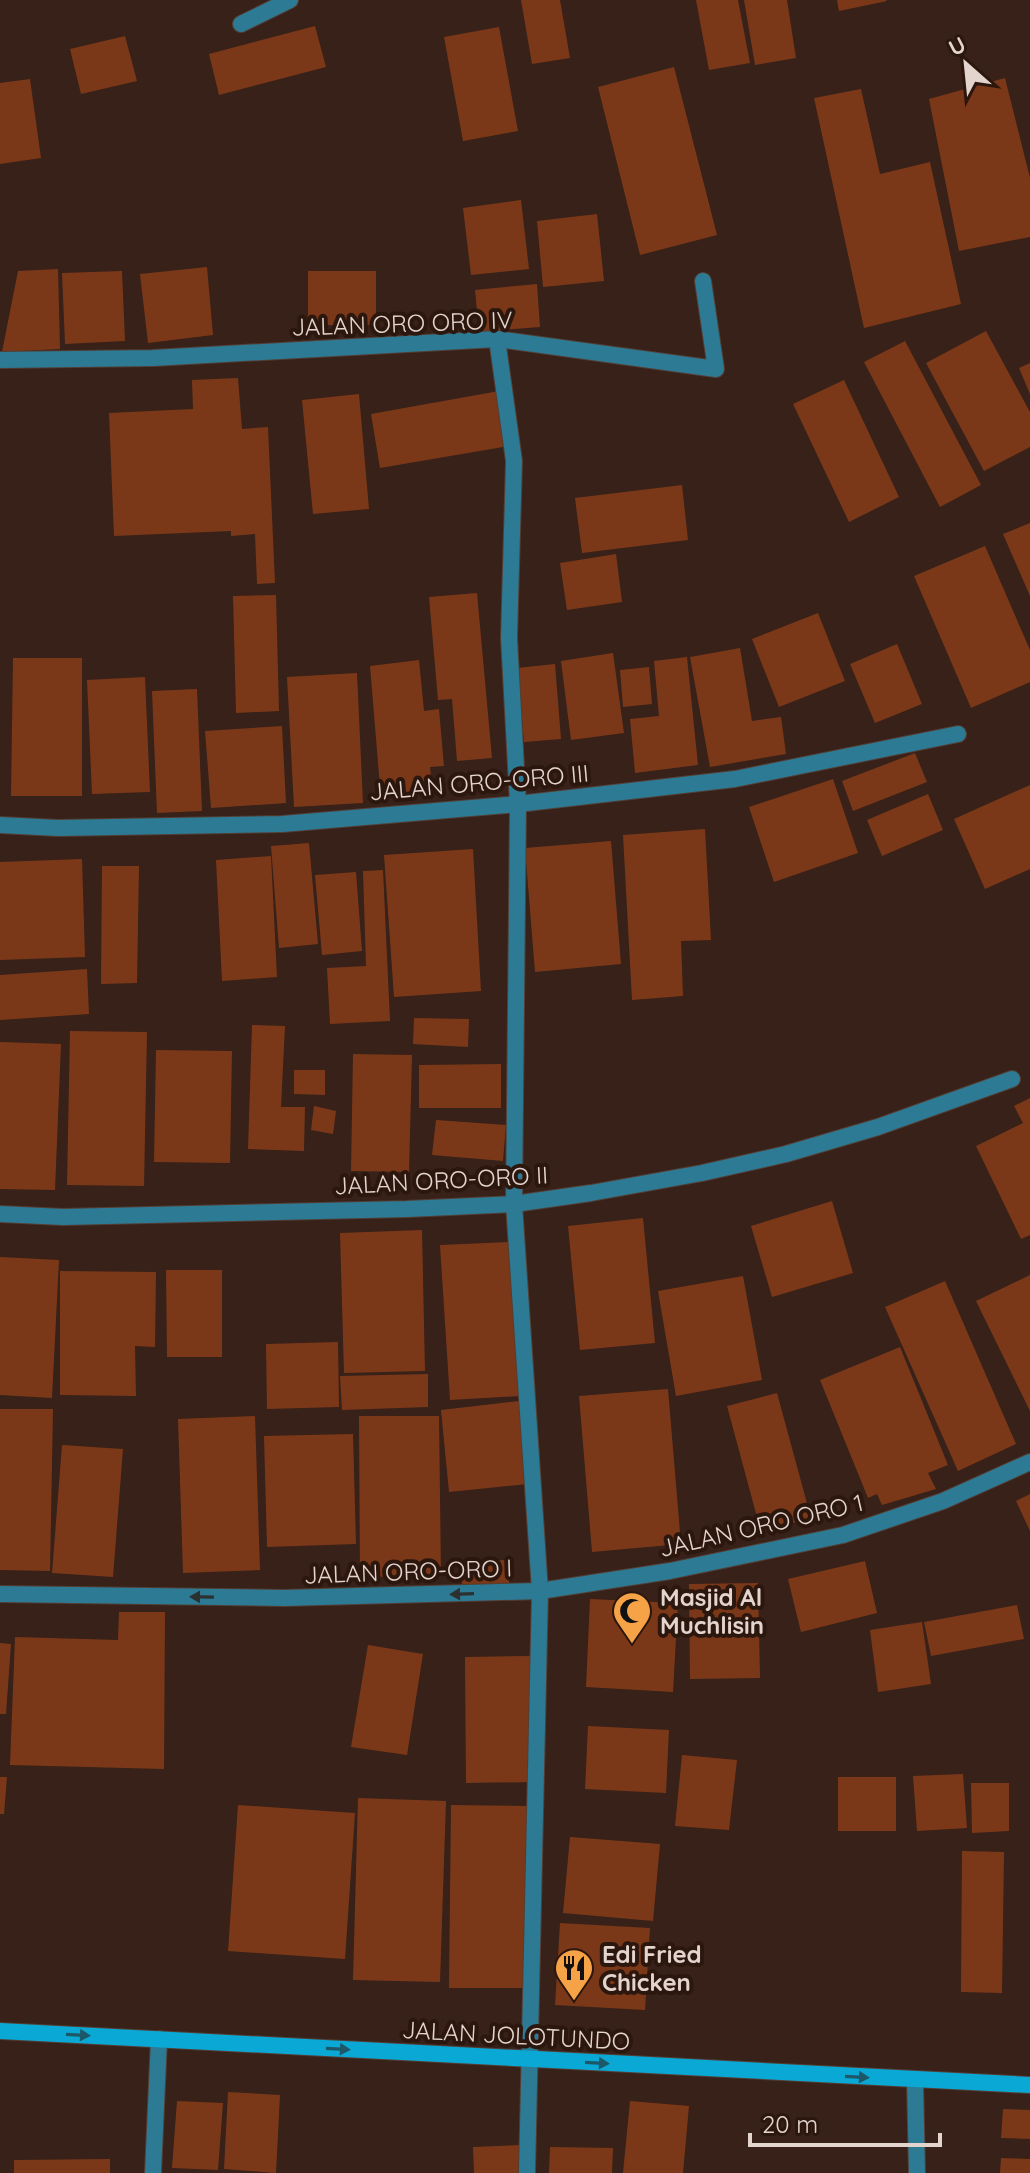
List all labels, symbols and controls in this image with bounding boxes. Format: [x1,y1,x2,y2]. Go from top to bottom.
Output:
north arrow [926,24,1006,104]
text: U [944,30,970,62]
street label: JALAN ORO ORO IV [291,304,513,342]
street label: JALAN ORO-ORO III [368,757,590,807]
street label: JALAN ORO-ORO II [333,1159,549,1201]
street label: JALAN ORO ORO 1 [656,1487,866,1563]
street label: JALAN ORO-ORO I [303,1552,513,1590]
place label: Masjid Al Muchlisin [660,1582,764,1640]
one-way arrow [449,1587,474,1600]
mosque icon: Masjid Al Muchlisin [611,1590,653,1645]
one-way arrow [189,1591,214,1604]
place label: Edi Fried Chicken [602,1939,702,1997]
restaurant icon: Edi Fried Chicken [553,1947,595,2002]
street label: JALAN JOLOTUNDO [401,2014,631,2056]
one-way arrow [66,2029,91,2042]
one-way arrow [325,2043,350,2056]
one-way arrow [585,2057,610,2070]
one-way arrow [845,2070,870,2083]
scale bar [750,2097,940,2147]
text: 20 m [762,2109,818,2139]

